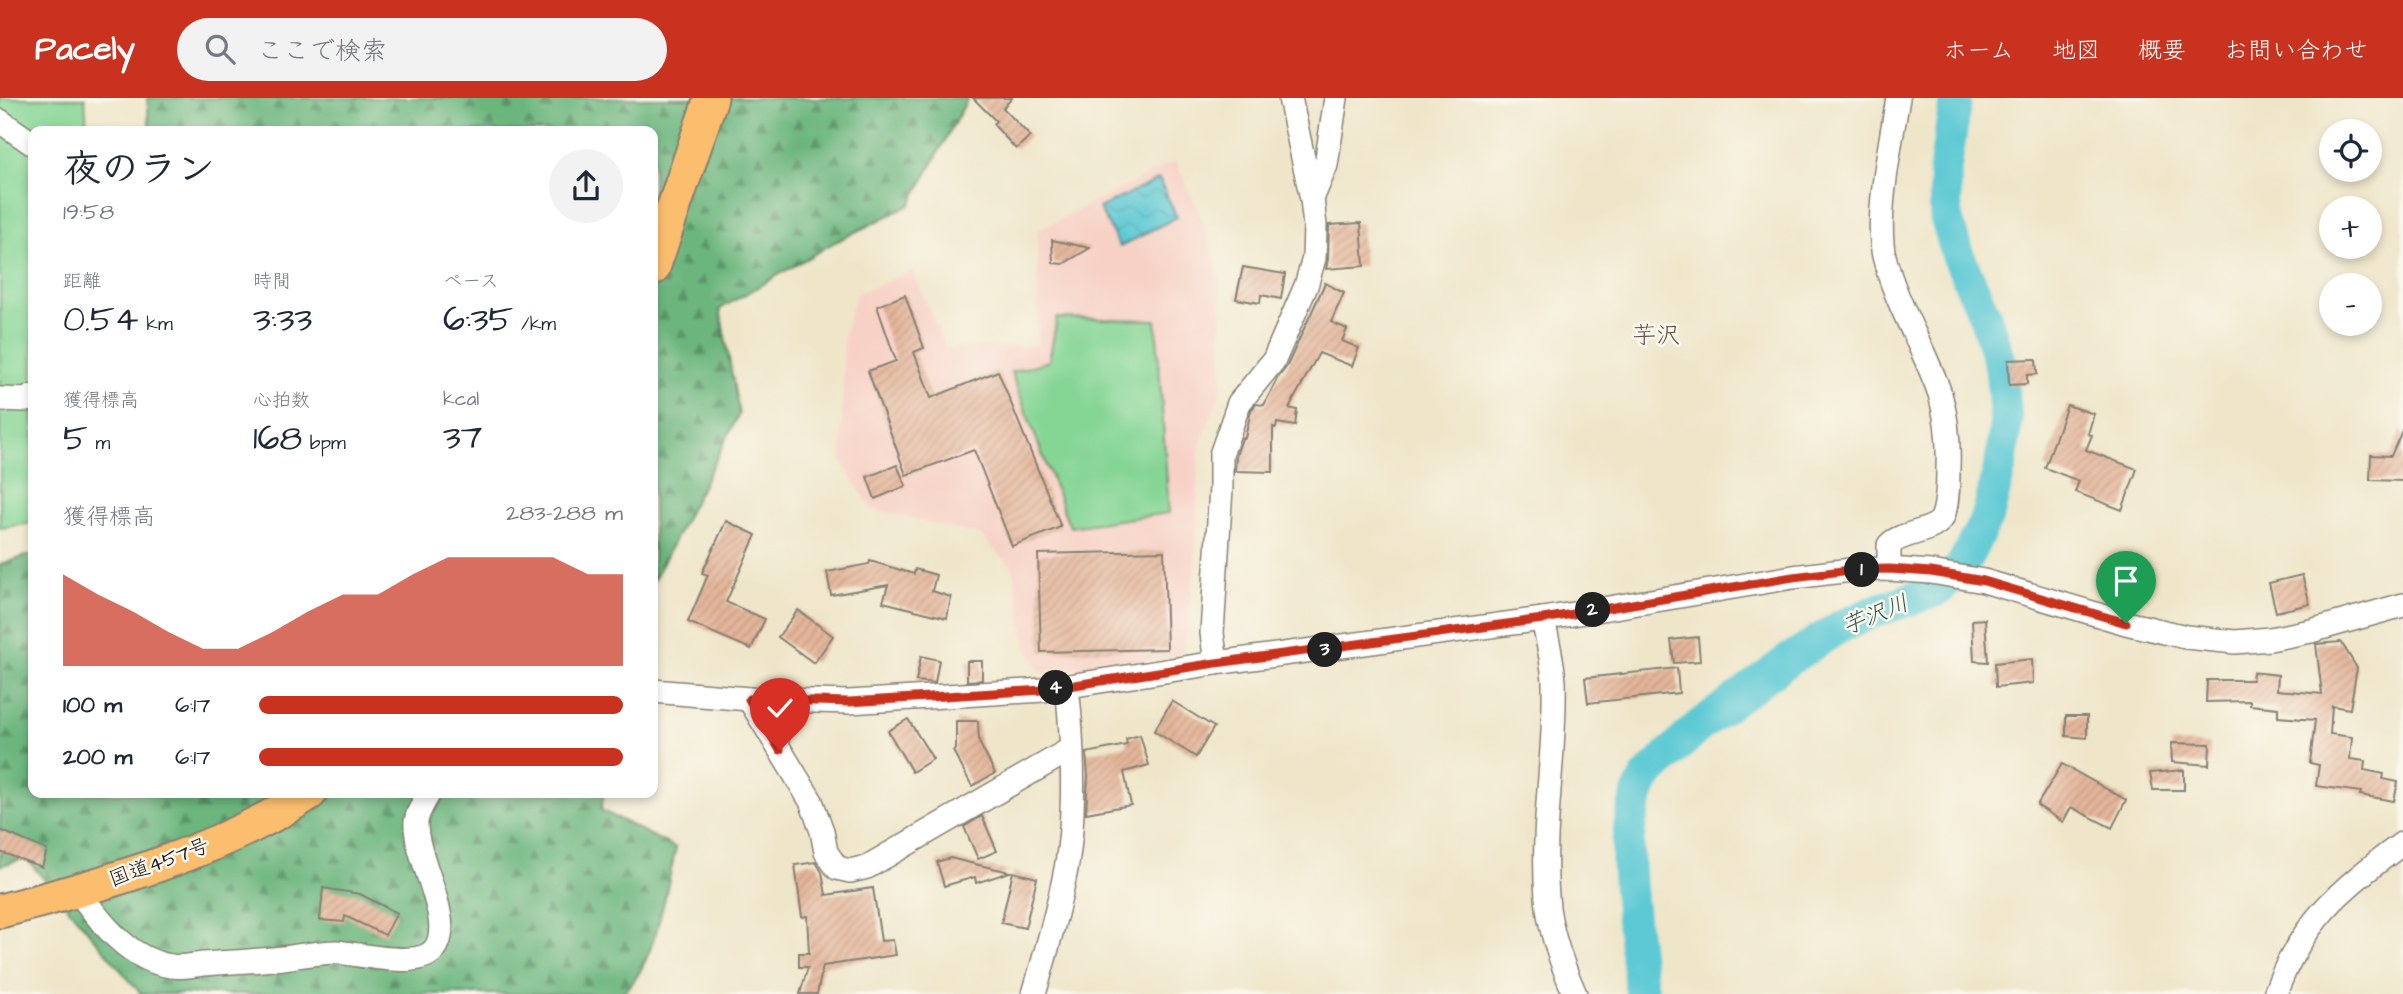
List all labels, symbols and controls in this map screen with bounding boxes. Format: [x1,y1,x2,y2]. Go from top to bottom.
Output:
search box [177,18,667,81]
text: Pacely [35,26,135,72]
icon: search [201,30,239,68]
text: ここで検索 [257,33,387,69]
text: ホーム [1943,34,2014,68]
text: 地図 [2052,34,2100,68]
text: 概要 [2138,34,2186,68]
text: お問い合わせ [2224,34,2368,68]
map controls [2319,119,2382,336]
button: locate [2319,119,2382,182]
text: 夜のラン [63,144,215,196]
button: share [549,149,623,223]
text: 19:58 [63,196,114,228]
button: + [2319,196,2382,259]
text: 距離 [63,268,101,295]
text: 時間 [253,268,291,295]
text: ペース [443,268,499,295]
button: − [2319,273,2382,336]
text: 0.54 [63,295,139,344]
text: 3:33 [253,295,312,344]
text: 6:35 [443,295,513,344]
text: km [139,311,173,338]
text: /km [513,311,556,338]
district label: 芋沢 [1632,319,1680,353]
text: kcal [443,386,479,413]
text: 獲得標高 [63,387,139,414]
text: 心拍数 [253,387,310,414]
text: 37 [443,413,482,462]
text: 5 [63,414,88,463]
text: 168 [253,414,302,463]
text: m [88,430,110,457]
text: bpm [302,430,346,457]
text: 283–288 m [506,497,623,529]
text: 獲得標高 [63,501,155,533]
pin [2096,551,2156,623]
pin: 1 [1844,552,1880,588]
text: 1 [1860,556,1863,583]
icon: arrive [2107,562,2145,600]
water label: 芋沢川 [1837,587,1913,643]
pin: 2 [1576,592,1610,628]
text: 2 [1587,596,1598,623]
pin: 3 [1308,632,1342,668]
text: 3 [1320,636,1329,663]
pin: 4 [1038,670,1074,706]
text: 4 [1049,674,1062,701]
pin [750,678,810,750]
text: 100 m [63,689,122,721]
text: 6:17 [175,689,210,721]
icon: check [761,689,799,727]
text: 200 m [63,741,132,773]
text: 6:17 [175,741,210,773]
street label: 国道457号 [105,831,214,894]

